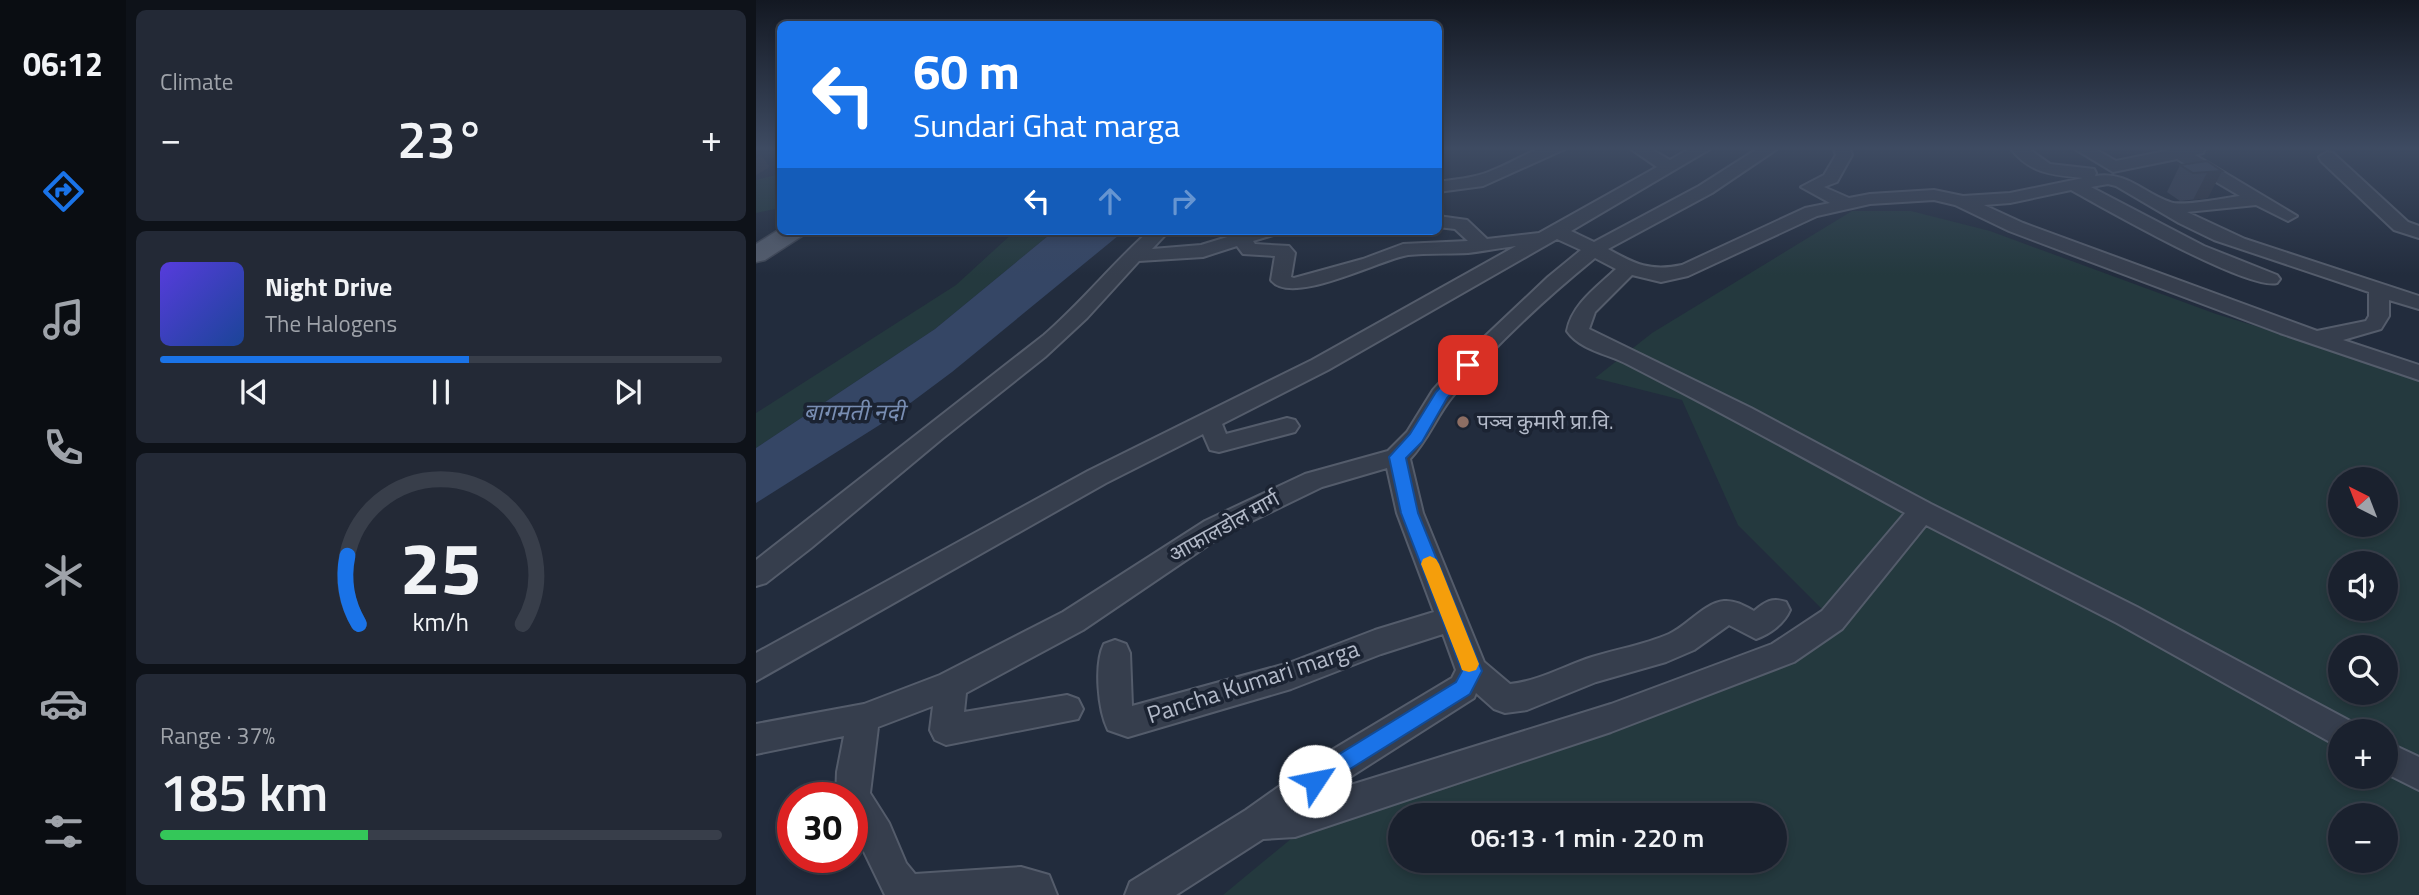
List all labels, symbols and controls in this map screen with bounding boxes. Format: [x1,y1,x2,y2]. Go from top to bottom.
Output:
text: 60 m [913,33,1020,108]
text: 06:12 [23,40,103,88]
icon: left [798,49,889,140]
text: Climate [160,64,233,99]
text: 23° [397,99,485,178]
text: Sundari Ghat marga [913,101,1180,149]
text: − [160,109,181,167]
text: + [701,109,722,167]
icon: directions [39,167,88,216]
icon: left [1018,182,1056,220]
icon: ahead [1091,182,1129,220]
icon: right [1164,182,1202,220]
text: Night Drive [265,267,392,306]
icon: music [39,295,88,344]
text: The Halogens [265,306,397,341]
pin [1438,335,1498,395]
icon: arrive [1449,346,1487,384]
icon: previous [235,373,273,411]
icon: pause [422,373,460,411]
icon: next [609,373,647,411]
water label: बागमती नदी [804,394,908,429]
place label: पञ्च कुमारी प्रा.वि. [1477,405,1613,437]
marker: पञ्च कुमारी प्रा.वि. [1455,414,1471,430]
icon: phone [39,423,88,472]
north arrow [2328,467,2398,537]
map controls [2328,467,2398,873]
street label: आफालडोल मार्ग [1162,482,1286,570]
text: 25 [400,513,482,623]
icon: climate [39,551,88,600]
button: sound [2328,551,2398,621]
text: km/h [413,603,469,641]
street label: Pancha Kumari marga [1142,630,1363,732]
button: search [2328,635,2398,705]
icon: car [39,679,88,728]
text: Range · 37% [160,718,275,753]
button: + [2328,719,2398,789]
position arrow [1278,744,1352,818]
text: 185 km [160,752,328,831]
speed limit sign: 30 [777,782,868,873]
button: − [2328,803,2398,873]
icon: filters [39,807,88,856]
text: 06:13 · 1 min · 220 m [1471,818,1704,857]

